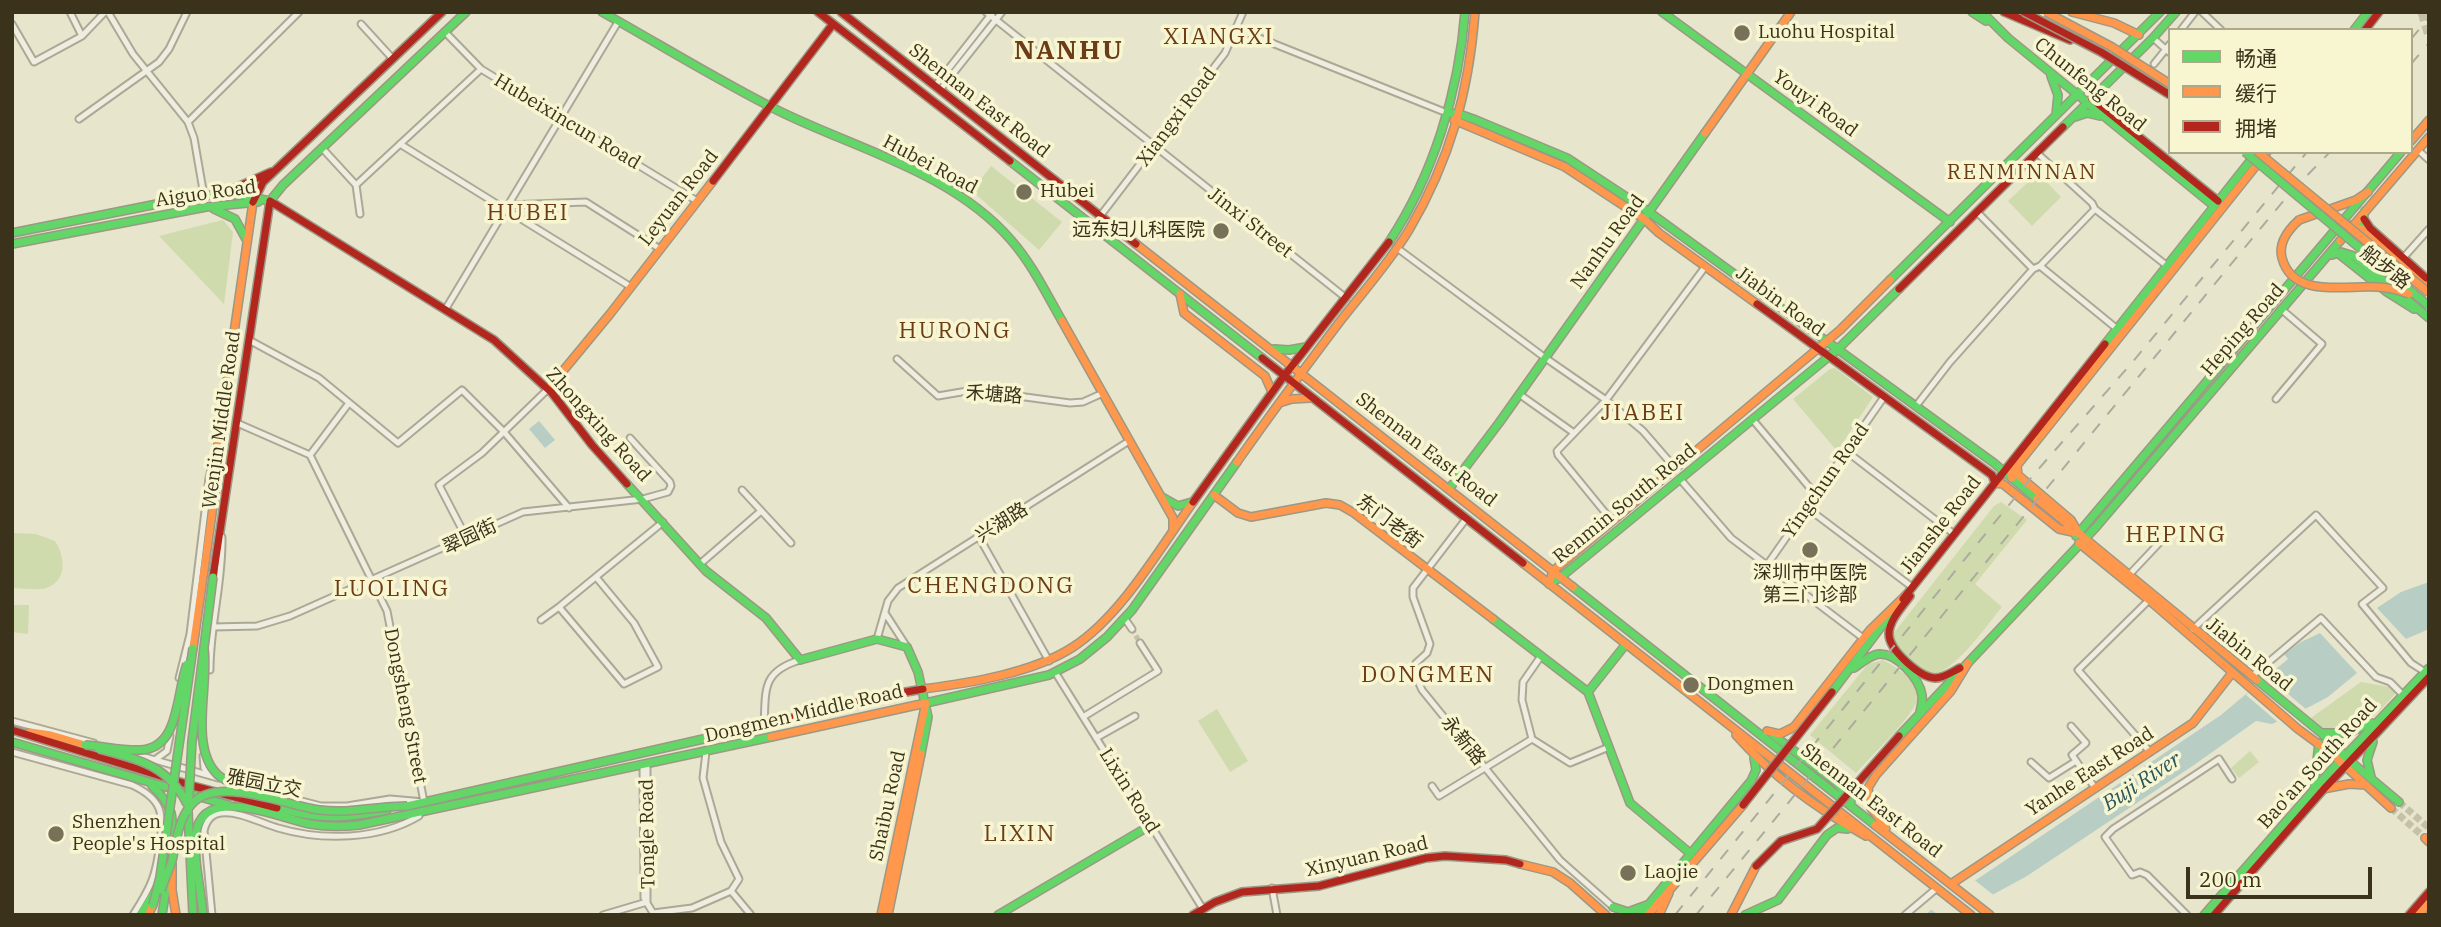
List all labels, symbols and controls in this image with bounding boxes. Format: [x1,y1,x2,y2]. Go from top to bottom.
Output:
place label: Luohu Hospital [1758,22,1895,44]
district label: XIANGXI [1164,23,1274,51]
marker: Luohu Hospital [1732,23,1752,43]
legend [2168,28,2413,154]
street label: Chunfeng Road [2030,33,2150,137]
district label: NANHU [1015,35,1123,67]
street label: Shennan East Road [904,39,1054,163]
text: 畅通 [2235,44,2277,72]
street label: Xiangxi Road [1132,63,1222,171]
street label: Youyi Road [1768,66,1862,142]
street label: Hubeixincun Road [490,69,644,175]
text: 缓行 [2235,79,2277,107]
text: 拥堵 [2235,114,2277,142]
street label: Hubei Road [879,130,981,200]
street label: Leyuan Road [634,145,724,251]
district label: RENMINNAN [1948,160,2096,186]
street label: Aiguo Road [154,176,258,212]
place label: Hubei [1040,181,1094,203]
marker: Hubei [1014,182,1034,202]
street label: Jinxi Street [1203,183,1297,263]
street label: Nanhu Road [1566,191,1650,293]
district label: HUBEI [487,199,569,227]
place label: 远东妇儿科医院 [1072,220,1205,242]
marker: 远东妇儿科医院 [1211,221,1231,241]
street label: 船步路 [2356,241,2414,295]
street label: Jiabin Road [1731,262,1829,342]
street label: Heping Road [2197,279,2289,381]
district label: HURONG [899,317,1011,345]
street label: Wenjin Middle Road [198,330,246,510]
street label: Zhongxing Road [541,363,655,487]
street label: 禾塘路 [965,382,1023,408]
street label: Shennan East Road [1351,388,1501,512]
district label: JIABEI [1602,399,1684,427]
street label: Yingchun Road [1778,419,1874,543]
street label: Renmin South Road [1549,439,1701,569]
street label: Jianshe Road [1896,471,1986,579]
street label: 东门老街 [1352,490,1426,554]
street label: 兴湖路 [972,498,1032,548]
street label: 翠园街 [439,515,501,559]
district label: HEPING [2126,521,2226,549]
marker: 深圳市中医院 第三门诊部 [1800,540,1820,560]
place label: 深圳市中医院 第三门诊部 [1753,563,1867,607]
district label: CHENGDONG [908,572,1074,600]
district label: LUOLING [335,575,449,603]
street label: Jiabin Road [2201,613,2297,697]
street label: Dongsheng Street [379,626,431,786]
district label: DONGMEN [1362,661,1494,689]
place label: Dongmen [1707,674,1794,696]
marker: Dongmen [1681,675,1701,695]
street label: Dongmen Middle Road [703,680,905,748]
street label: Bao'an South Road [2254,694,2382,834]
street label: 永新路 [1436,712,1490,770]
street label: Yanhe East Road [2022,722,2158,822]
street label: Shennan East Road [1796,739,1946,863]
street label: Lixin Road [1094,744,1164,838]
water label: Buji River [2098,747,2186,817]
street label: Shaibu Road [865,749,911,863]
street label: 雅园立交 [225,766,303,802]
street label: Tongle Road [636,779,660,889]
place label: Shenzhen People's Hospital [72,812,225,856]
district label: LIXIN [984,820,1056,848]
marker: Shenzhen People's Hospital [46,824,66,844]
street label: Xinyuan Road [1304,832,1430,882]
scale bar [2189,853,2374,897]
place label: Laojie [1644,862,1698,884]
marker: Laojie [1618,863,1638,883]
text: 200 m [2199,865,2262,893]

